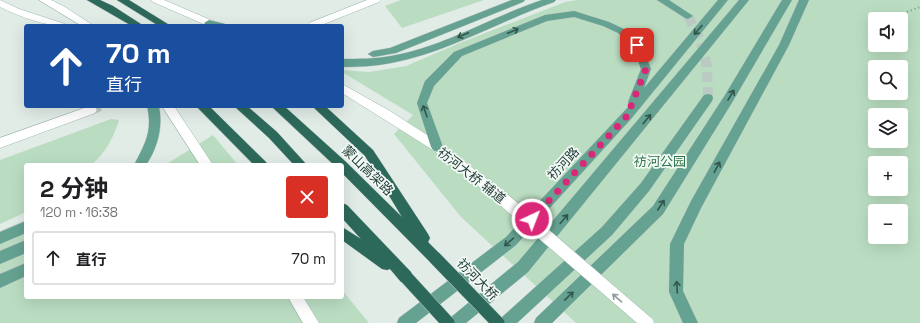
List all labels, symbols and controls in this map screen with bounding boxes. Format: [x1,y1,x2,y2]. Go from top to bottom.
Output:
map controls [868,12,908,244]
button: sound [868,12,908,52]
one-way arrow [693,24,702,35]
one-way arrow [507,26,519,34]
pin [620,28,654,62]
one-way arrow [457,32,469,39]
icon: arrive [626,34,648,56]
text: 70 m [106,35,171,71]
icon: ahead [40,40,92,92]
button: search [868,60,908,100]
text: 直行 [106,73,142,96]
one-way arrow [727,89,735,101]
one-way arrow [420,105,428,117]
button: layers [868,108,908,148]
one-way arrow [642,114,651,125]
street label: 蒙山高架路 [338,142,397,199]
street label: 祊河路 [544,143,583,183]
street label: 祊河大桥 辅道 [434,144,509,207]
park label: 祊河公园 [634,153,686,170]
button: + [868,156,908,196]
one-way arrow [713,161,721,173]
text: 2 分钟 [40,173,108,204]
button: close [286,176,328,218]
position arrow [511,198,553,240]
one-way arrow [657,199,665,210]
text: 120 m · 16:38 [40,204,118,221]
button: − [868,204,908,244]
one-way arrow [559,214,568,224]
one-way arrow [504,237,515,246]
icon: ahead [42,247,64,269]
text: 70 m [291,249,326,268]
text: 直行 [76,250,106,269]
street label: 祊河大桥 [453,255,502,304]
one-way arrow [673,281,680,294]
one-way arrow [564,291,574,301]
one-way arrow [612,293,623,302]

